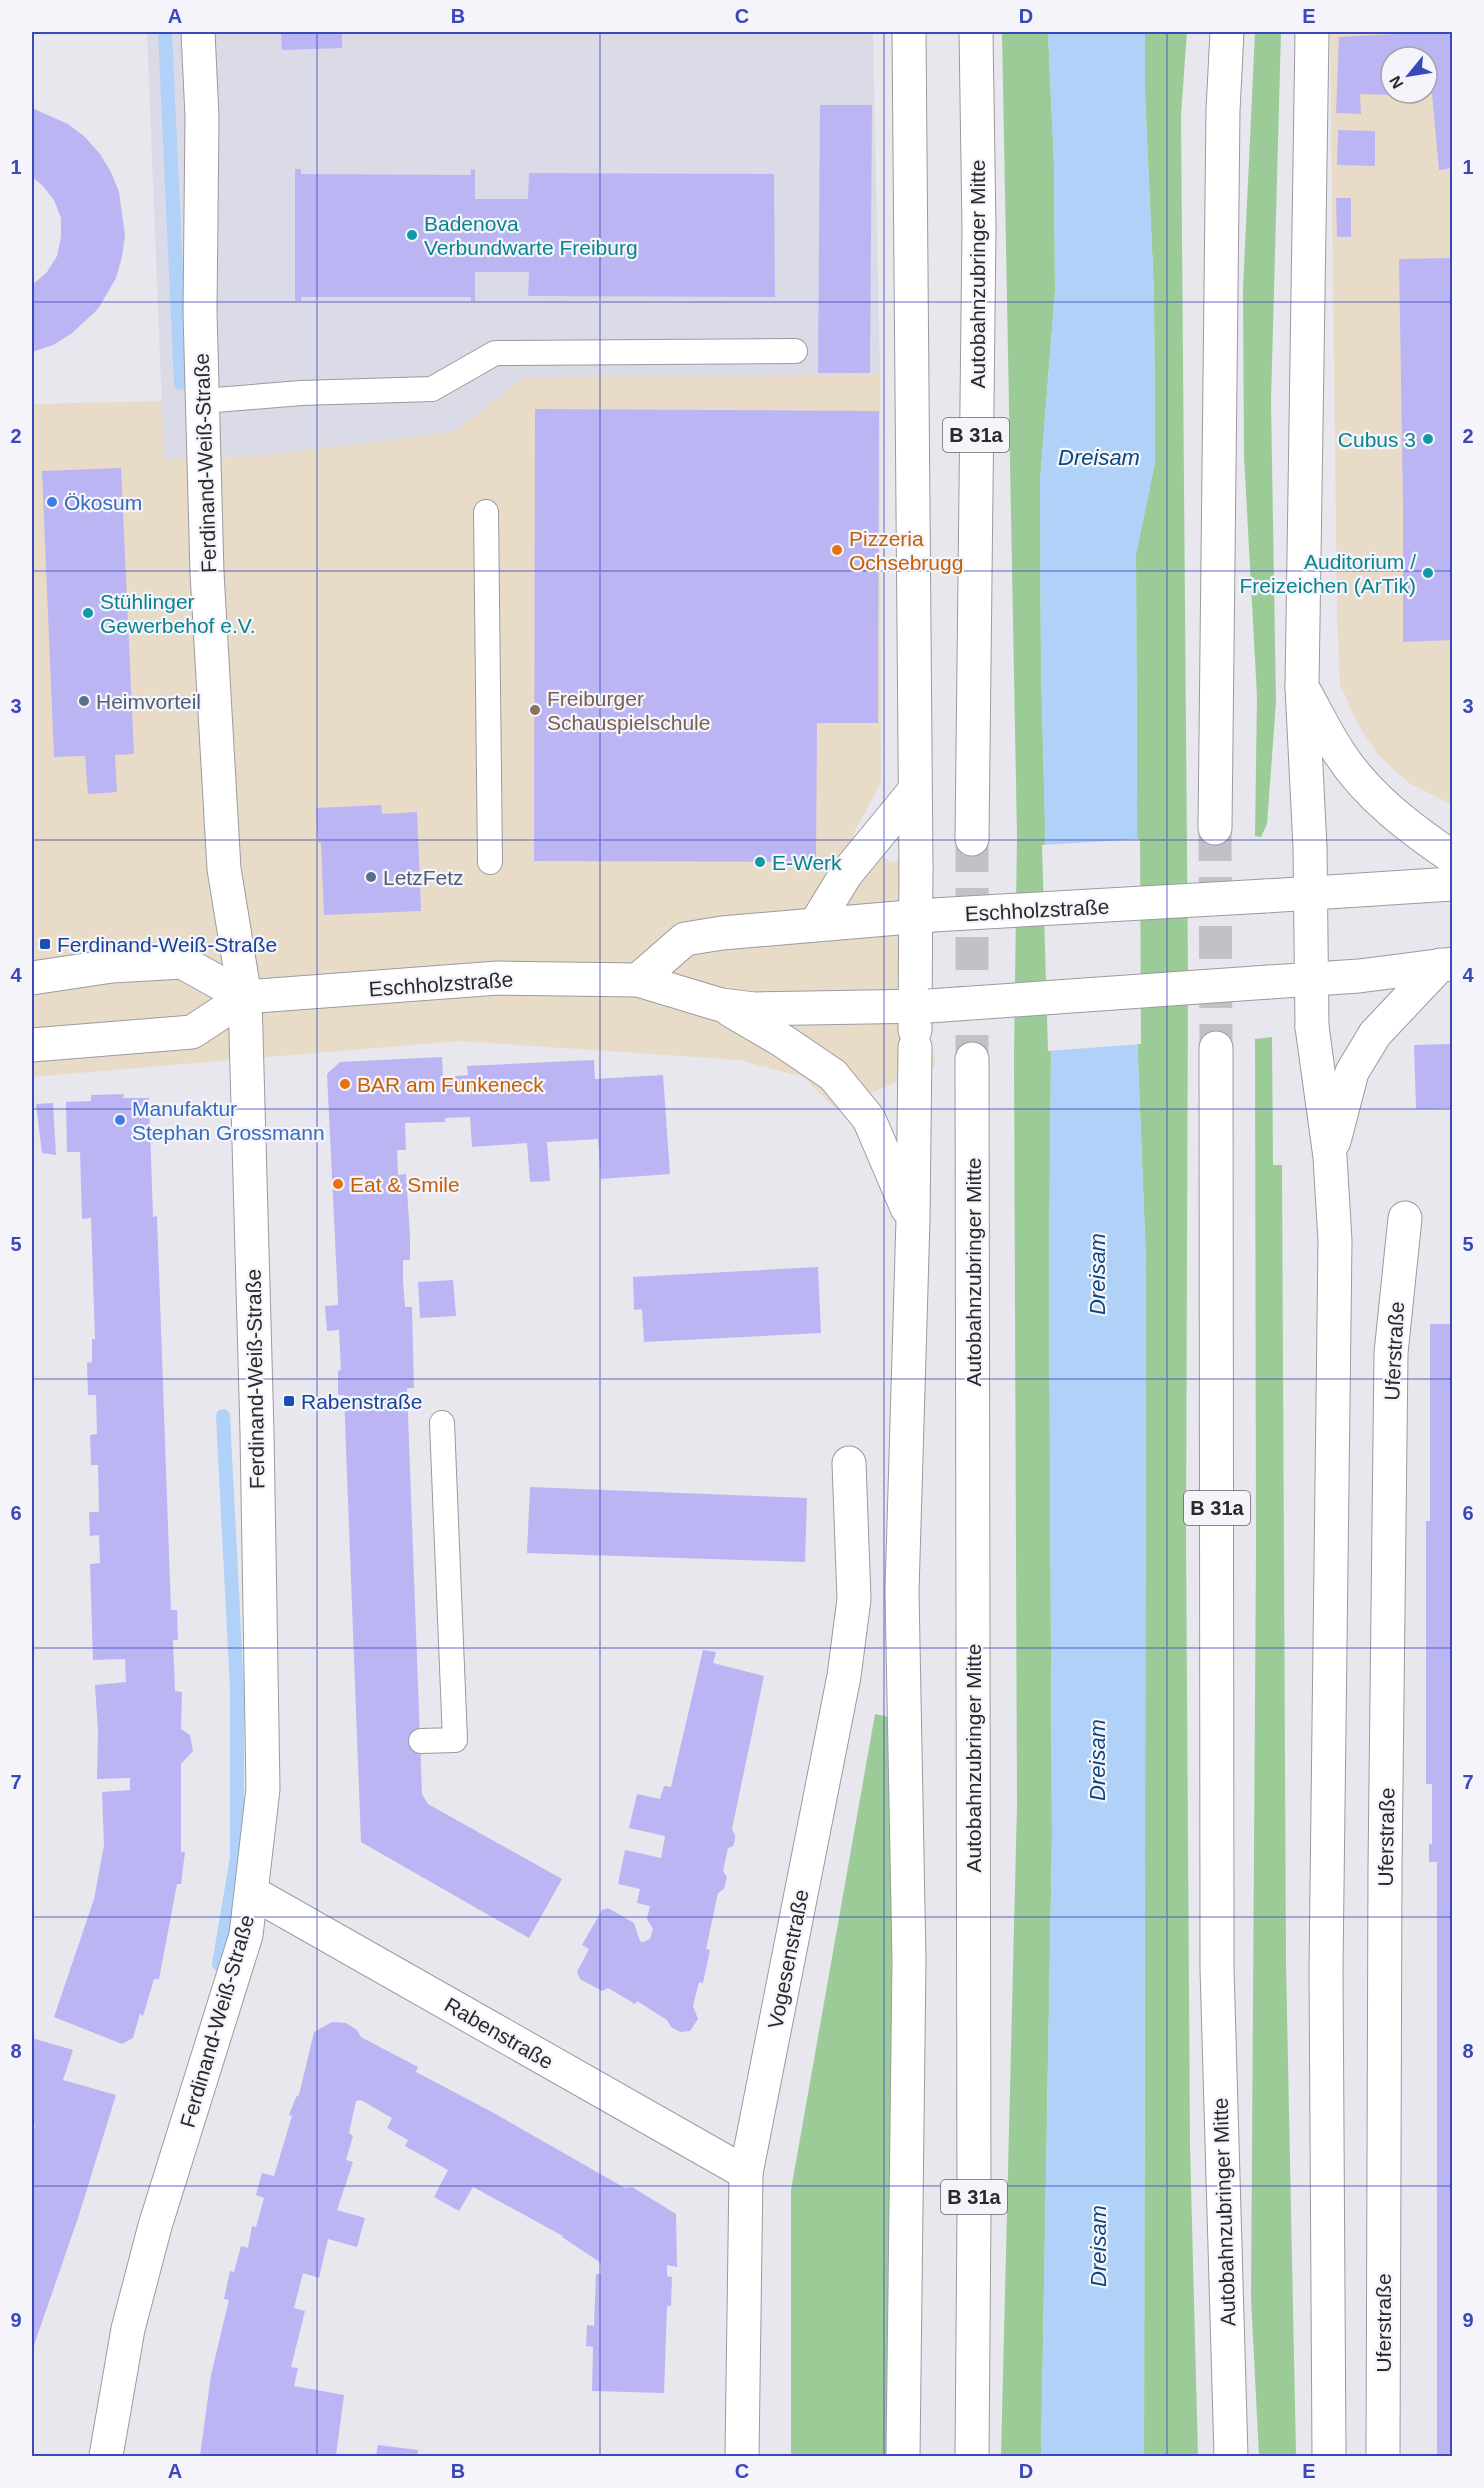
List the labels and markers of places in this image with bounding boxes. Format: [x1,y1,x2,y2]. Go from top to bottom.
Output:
place label: Badenova Verbundwarte Freiburg [424,212,638,259]
marker: Badenova Verbundwarte Freiburg [405,228,419,242]
place label: Cubus 3 [1338,428,1416,451]
marker: Cubus 3 [1421,432,1435,446]
place label: Ökosum [64,491,142,514]
marker: Ökosum [45,495,59,509]
place label: Pizzeria Ochsebrugg [849,527,963,574]
marker: Pizzeria Ochsebrugg [830,543,844,557]
place label: Auditorium / Freizeichen (ArTik) [1239,550,1416,597]
marker: Auditorium / Freizeichen (ArTik) [1421,566,1435,580]
place label: Stühlinger Gewerbehof e.V. [100,590,256,637]
marker: Stühlinger Gewerbehof e.V. [81,606,95,620]
place label: Freiburger Schauspielschule [547,687,710,734]
place label: Heimvorteil [96,690,201,713]
marker: Heimvorteil [77,694,91,708]
marker: Freiburger Schauspielschule [528,703,542,717]
place label: E-Werk [772,851,842,874]
marker: E-Werk [753,855,767,869]
place label: LetzFetz [383,866,464,889]
marker: LetzFetz [364,870,378,884]
place label: Ferdinand-Weiß-Straße [57,933,277,956]
marker: Ferdinand-Weiß-Straße [38,937,52,951]
place label: BAR am Funkeneck [357,1073,544,1096]
marker: BAR am Funkeneck [338,1077,352,1091]
place label: Manufaktur Stephan Grossmann [132,1097,325,1144]
marker: Manufaktur Stephan Grossmann [113,1113,127,1127]
place label: Eat & Smile [350,1173,460,1196]
marker: Eat & Smile [331,1177,345,1191]
place label: Rabenstraße [301,1390,422,1413]
marker: Rabenstraße [282,1394,296,1408]

